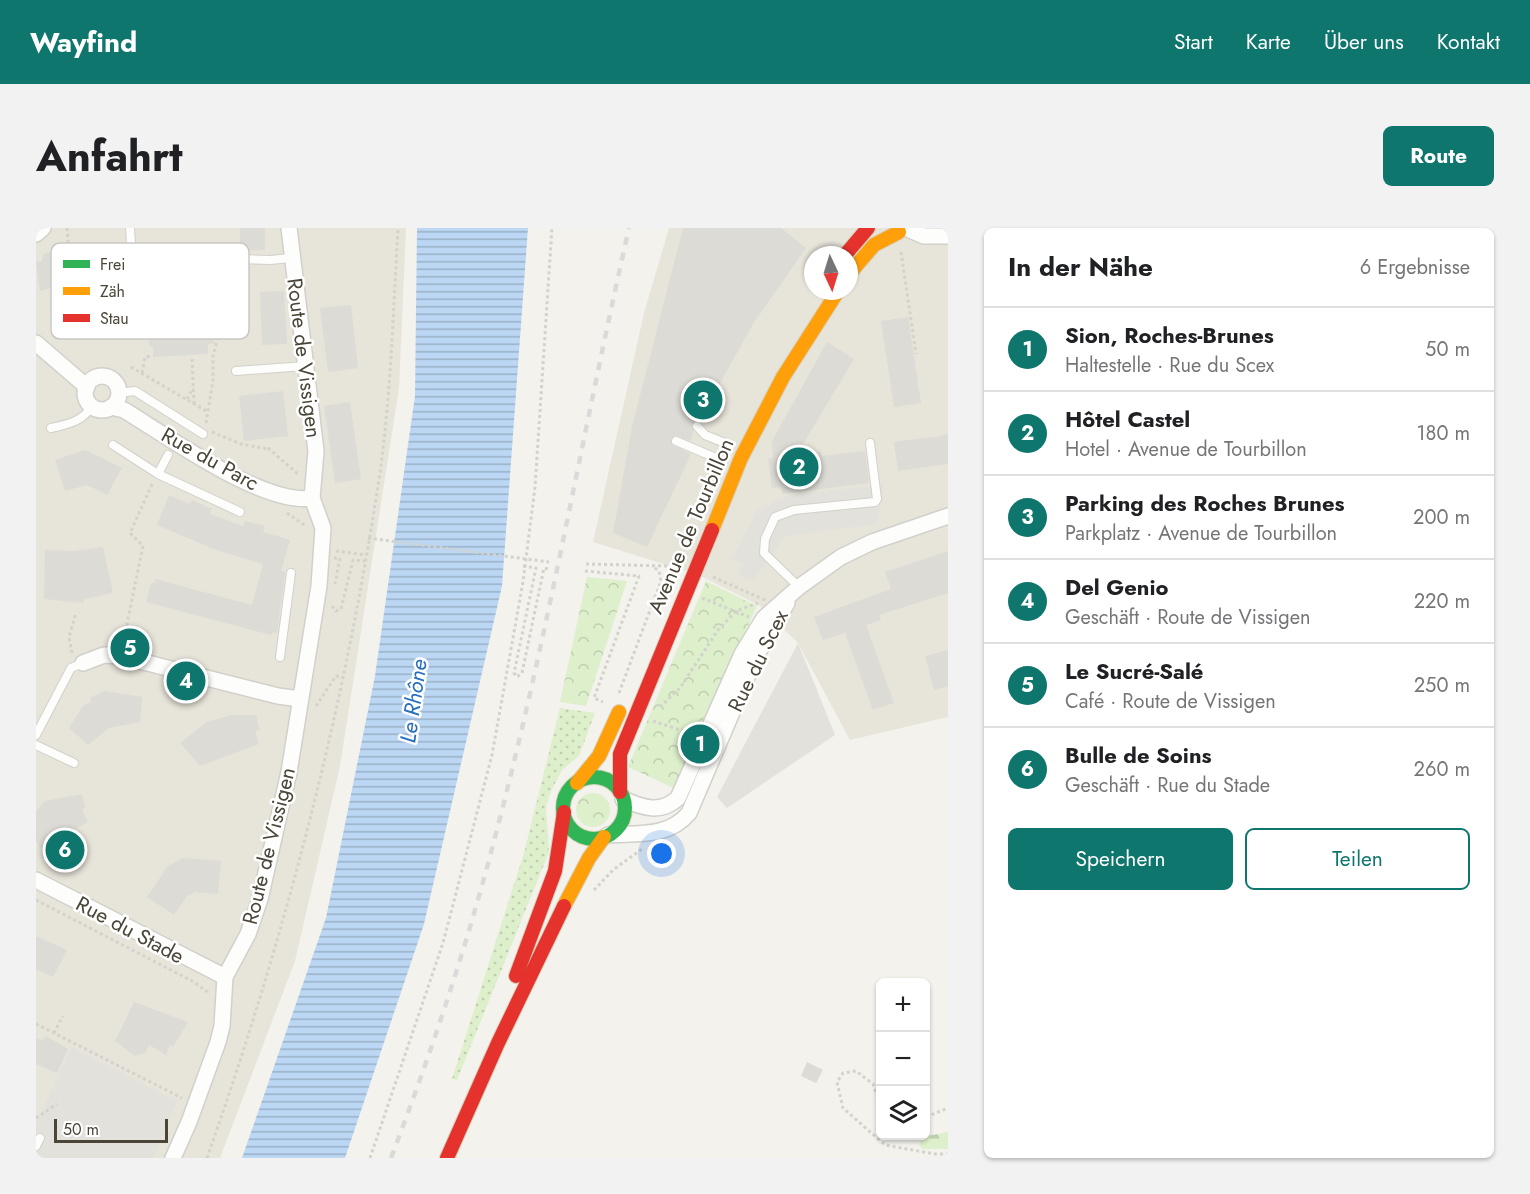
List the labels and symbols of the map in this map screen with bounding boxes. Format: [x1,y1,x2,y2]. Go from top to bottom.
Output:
legend [51,243,249,339]
north arrow [804,246,858,300]
text: Frei [100,253,125,276]
street label: Route de Vissigen [279,276,329,440]
text: Zäh [100,280,125,303]
text: Stau [100,307,129,330]
pin: 3 [684,378,722,423]
street label: Rue du Parc [156,420,264,498]
street label: Avenue de Tourbillon [641,434,741,618]
pin: 2 [780,444,819,490]
street label: Rue du Scex [720,605,796,717]
pin: 5 [110,626,149,670]
water label: Le Rhône [391,657,435,745]
pin: 4 [166,658,206,704]
pin: 1 [680,722,720,766]
street label: Route de Vissigen [235,764,303,928]
pin: 6 [45,828,84,872]
your location [647,839,676,868]
street label: Rue du Stade [71,889,190,971]
scale bar [54,1116,168,1144]

